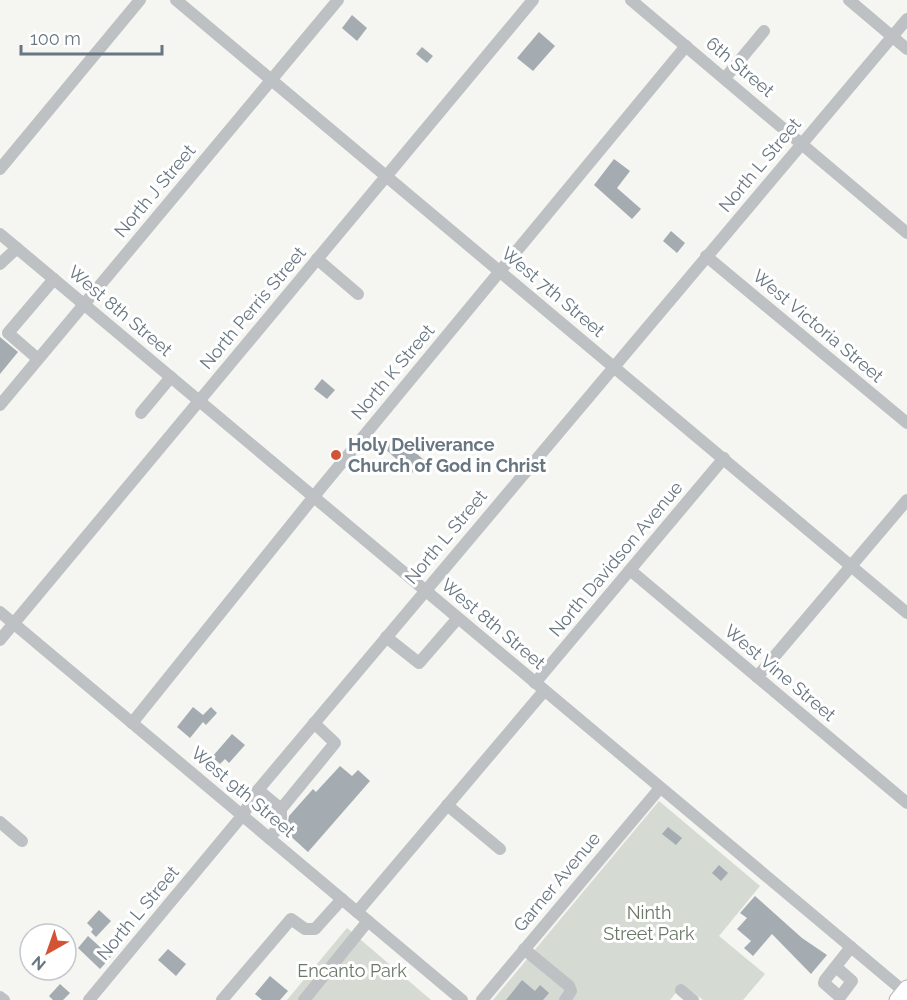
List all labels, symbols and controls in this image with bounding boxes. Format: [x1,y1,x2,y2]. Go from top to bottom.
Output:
scale bar [21,18,162,56]
text: 100 m [30,28,81,49]
street label: 6th Street [702,32,778,101]
street label: North L Street [714,113,805,216]
street label: North J Street [110,140,199,241]
street label: North Perris Street [195,242,310,373]
street label: West 7th Street [497,242,609,341]
street label: West 8th Street [64,261,177,360]
street label: West Victoria Street [749,265,888,386]
street label: North K Street [347,320,439,424]
place label: Holy Deliverance Church of God in Christ [348,434,546,476]
marker: Holy Deliverance Church of God in Christ [329,448,343,462]
street label: North Davidson Avenue [545,477,687,641]
street label: North L Street [400,485,491,588]
street label: West 8th Street [437,574,550,673]
street label: West Vine Street [720,620,840,725]
street label: West 9th Street [187,742,300,841]
street label: Garner Avenue [509,827,605,936]
street label: North L Street [92,861,183,964]
park label: Ninth Street Park [603,902,695,944]
north arrow [18,922,78,982]
text: N [28,952,49,974]
park label: Encanto Park [297,960,407,981]

